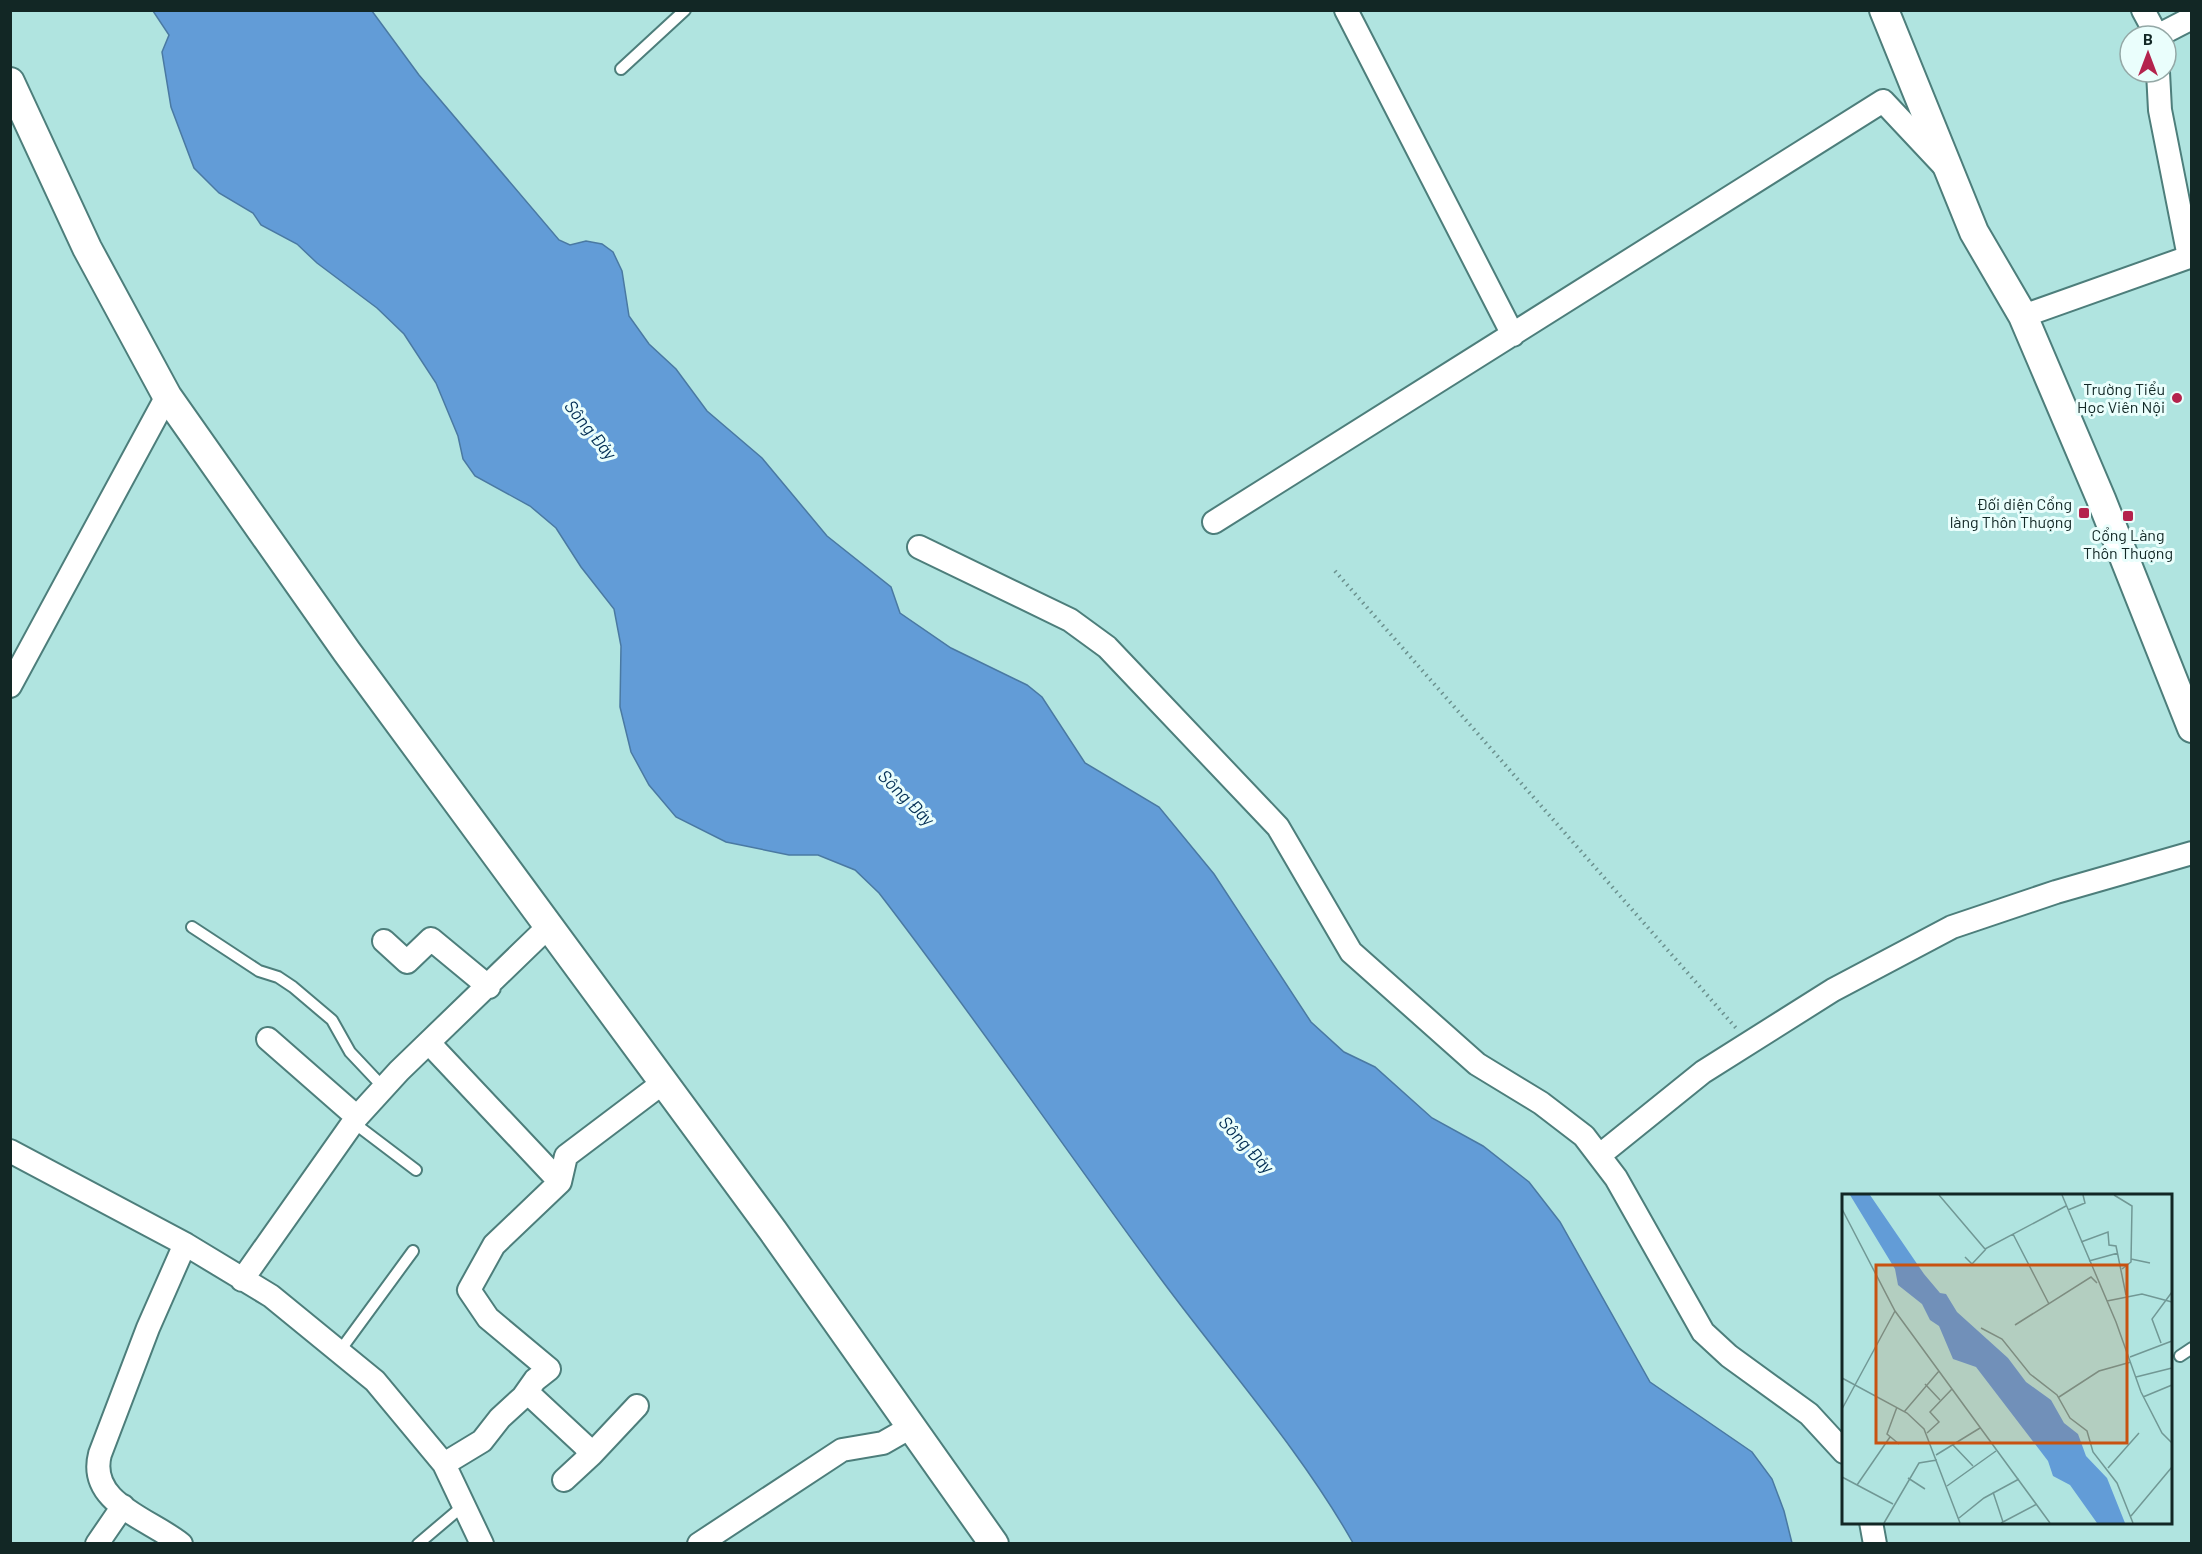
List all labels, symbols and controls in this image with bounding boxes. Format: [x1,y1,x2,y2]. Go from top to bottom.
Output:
north arrow [2118,24,2178,84]
text: B [2143,29,2153,48]
place label: Trường Tiểu Học Viên Nội [2077,379,2165,416]
marker: Trường Tiểu Học Viên Nội [2170,391,2184,405]
water label: Sông Đáy [560,395,622,464]
place label: Đối diện Cổng làng Thôn Thượng [1950,494,2072,531]
marker: Đối diện Cổng làng Thôn Thượng [2077,506,2091,520]
marker: Cổng Làng Thôn Thượng [2121,509,2135,523]
place label: Cổng Làng Thôn Thượng [2083,525,2173,562]
water label: Sông Đáy [874,765,940,831]
water label: Sông Đáy [1215,1111,1279,1178]
inset map [1842,1194,2172,1524]

